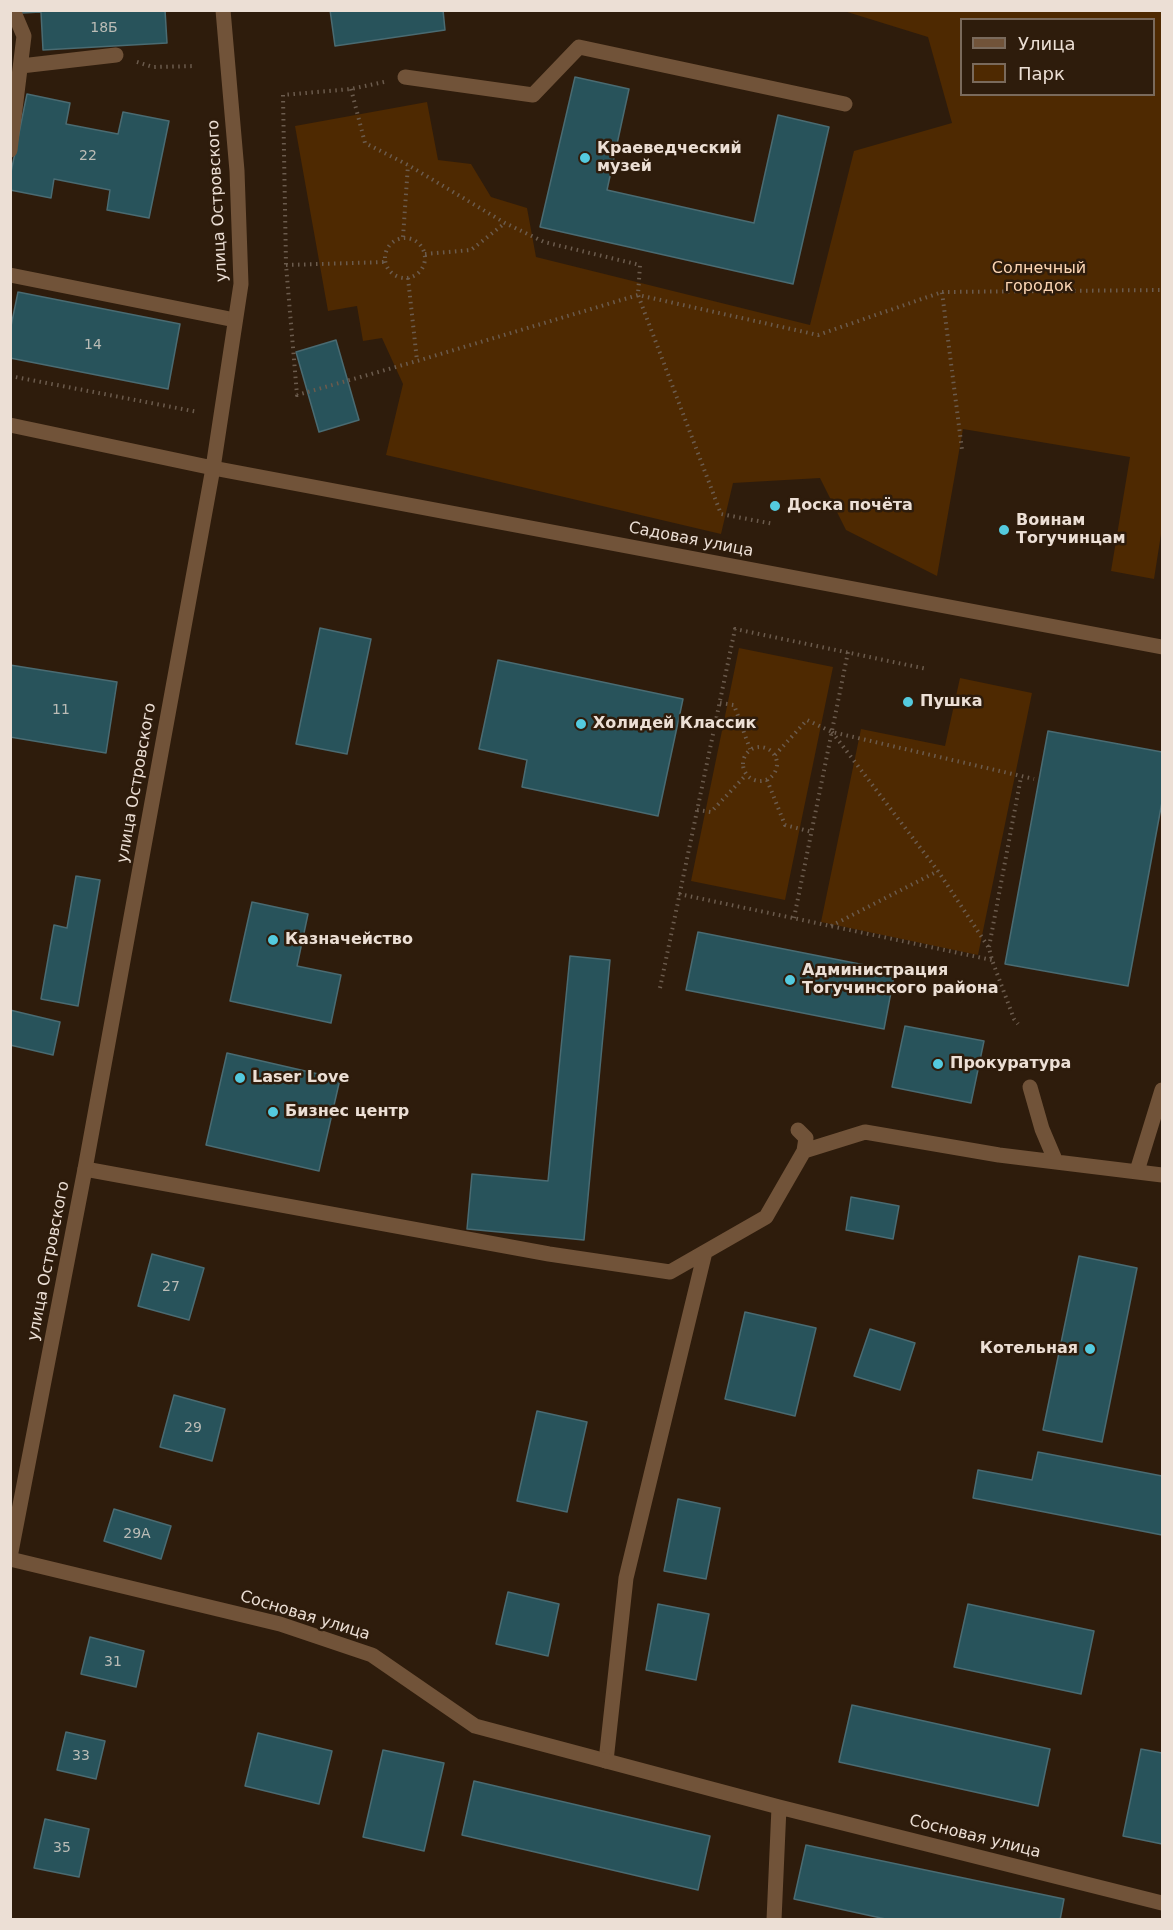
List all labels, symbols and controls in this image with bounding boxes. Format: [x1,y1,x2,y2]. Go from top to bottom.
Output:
legend [960,18,1155,96]
house number: 18Б [90,20,118,36]
text: Улица [1018,33,1075,54]
text: Парк [1018,63,1065,84]
street label: улица Островского [204,119,232,283]
place label: Краеведческий музей [597,139,742,177]
house number: 22 [79,148,97,164]
marker: Краеведческий музей [578,151,592,165]
park label: Солнечный городок [992,259,1086,297]
house number: 14 [84,337,102,353]
place label: Доска почёта [787,496,913,516]
marker: Доска почёта [768,499,782,513]
place label: Воинам Тогучинцам [1016,511,1126,549]
street label: Садовая улица [627,519,755,561]
marker: Воинам Тогучинцам [997,523,1011,537]
place label: Пушка [920,692,982,712]
marker: Пушка [901,695,915,709]
street label: улица Островского [113,701,161,865]
house number: 11 [52,702,70,718]
place label: Холидей Классик [593,714,756,734]
marker: Холидей Классик [574,717,588,731]
place label: Казначейство [285,930,413,950]
marker: Казначейство [266,933,280,947]
place label: Администрация Тогучинского района [802,961,999,999]
marker: Администрация Тогучинского района [783,973,797,987]
place label: Прокуратура [950,1054,1071,1074]
marker: Прокуратура [931,1057,945,1071]
place label: Laser Love [252,1068,349,1088]
marker: Laser Love [233,1071,247,1085]
place label: Бизнес центр [285,1102,409,1122]
marker: Бизнес центр [266,1105,280,1119]
street label: улица Островского [24,1179,74,1343]
house number: 27 [162,1279,180,1295]
place label: Котельная [980,1339,1078,1359]
marker: Котельная [1083,1342,1097,1356]
house number: 29 [184,1420,202,1436]
house number: 29А [123,1526,151,1542]
street label: Сосновая улица [238,1587,372,1645]
house number: 31 [104,1654,122,1670]
house number: 33 [72,1748,90,1764]
street label: Сосновая улица [907,1811,1043,1863]
house number: 35 [53,1840,71,1856]

